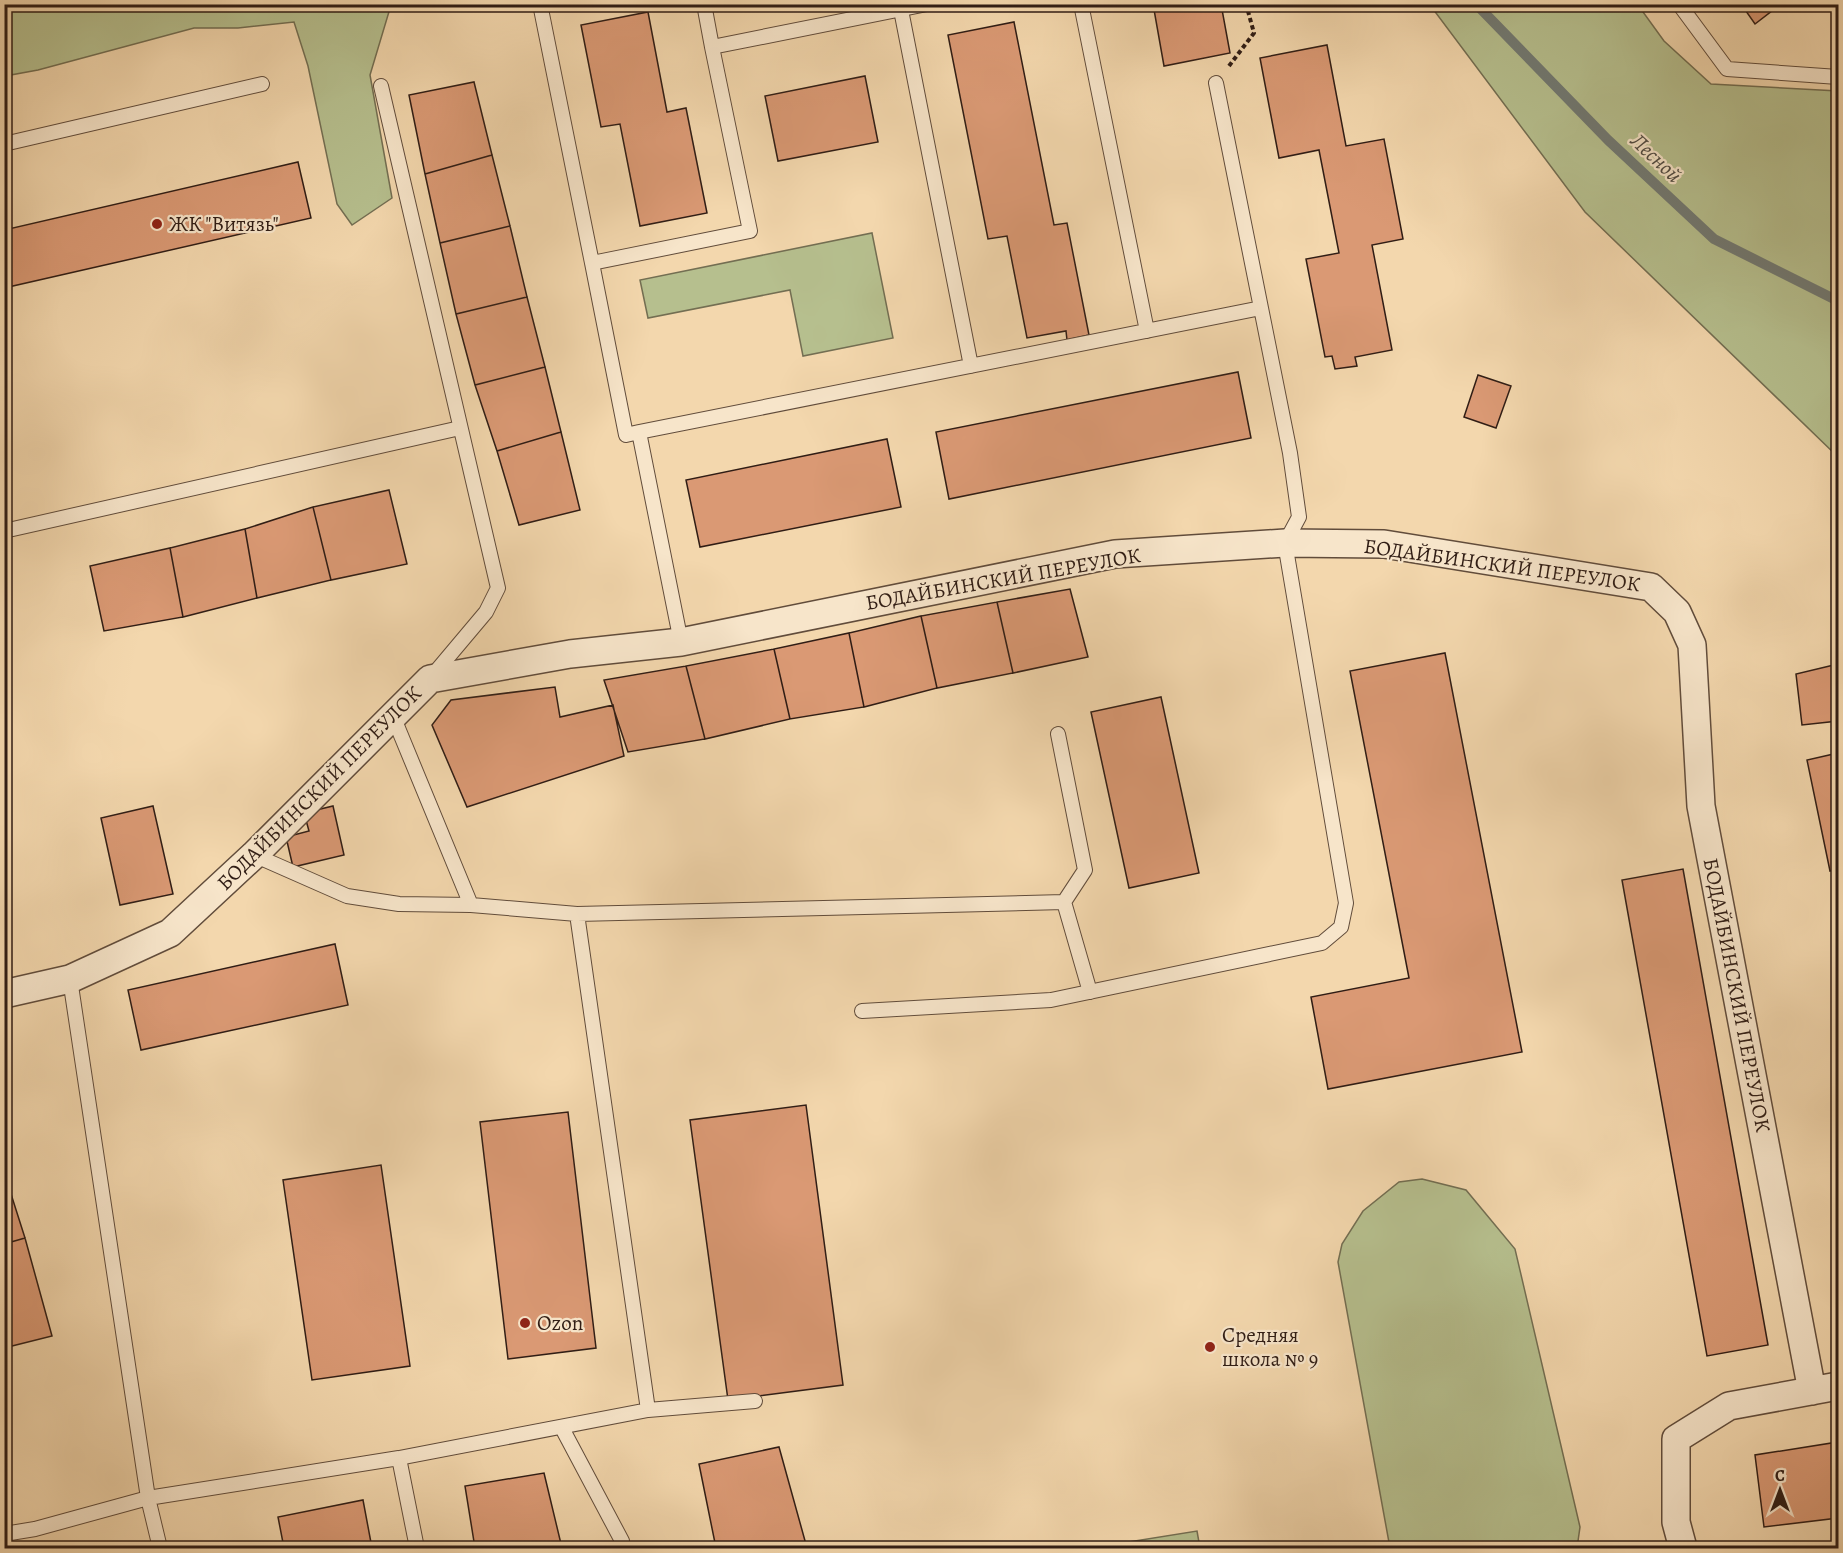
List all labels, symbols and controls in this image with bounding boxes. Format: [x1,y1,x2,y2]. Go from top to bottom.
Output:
water label: Лесной [1623,126,1689,190]
place label: ЖК "Витязь" [169,210,279,238]
marker: ЖК "Витязь" [150,217,164,231]
street label: БОДАЙБИНСКИЙ ПЕРЕУЛОК [1362,532,1642,598]
street label: БОДАЙБИНСКИЙ ПЕРЕУЛОК [863,541,1143,617]
street label: БОДАЙБИНСКИЙ ПЕРЕУЛОК [211,679,428,896]
street label: БОДАЙБИНСКИЙ ПЕРЕУЛОК [1697,856,1777,1135]
place label: Ozon [537,1309,583,1337]
marker: Ozon [518,1316,532,1330]
place label: Средняя школа № 9 [1222,1321,1318,1373]
marker: Средняя школа № 9 [1203,1340,1217,1354]
north arrow [1750,1460,1810,1520]
text: С [1775,1465,1785,1487]

